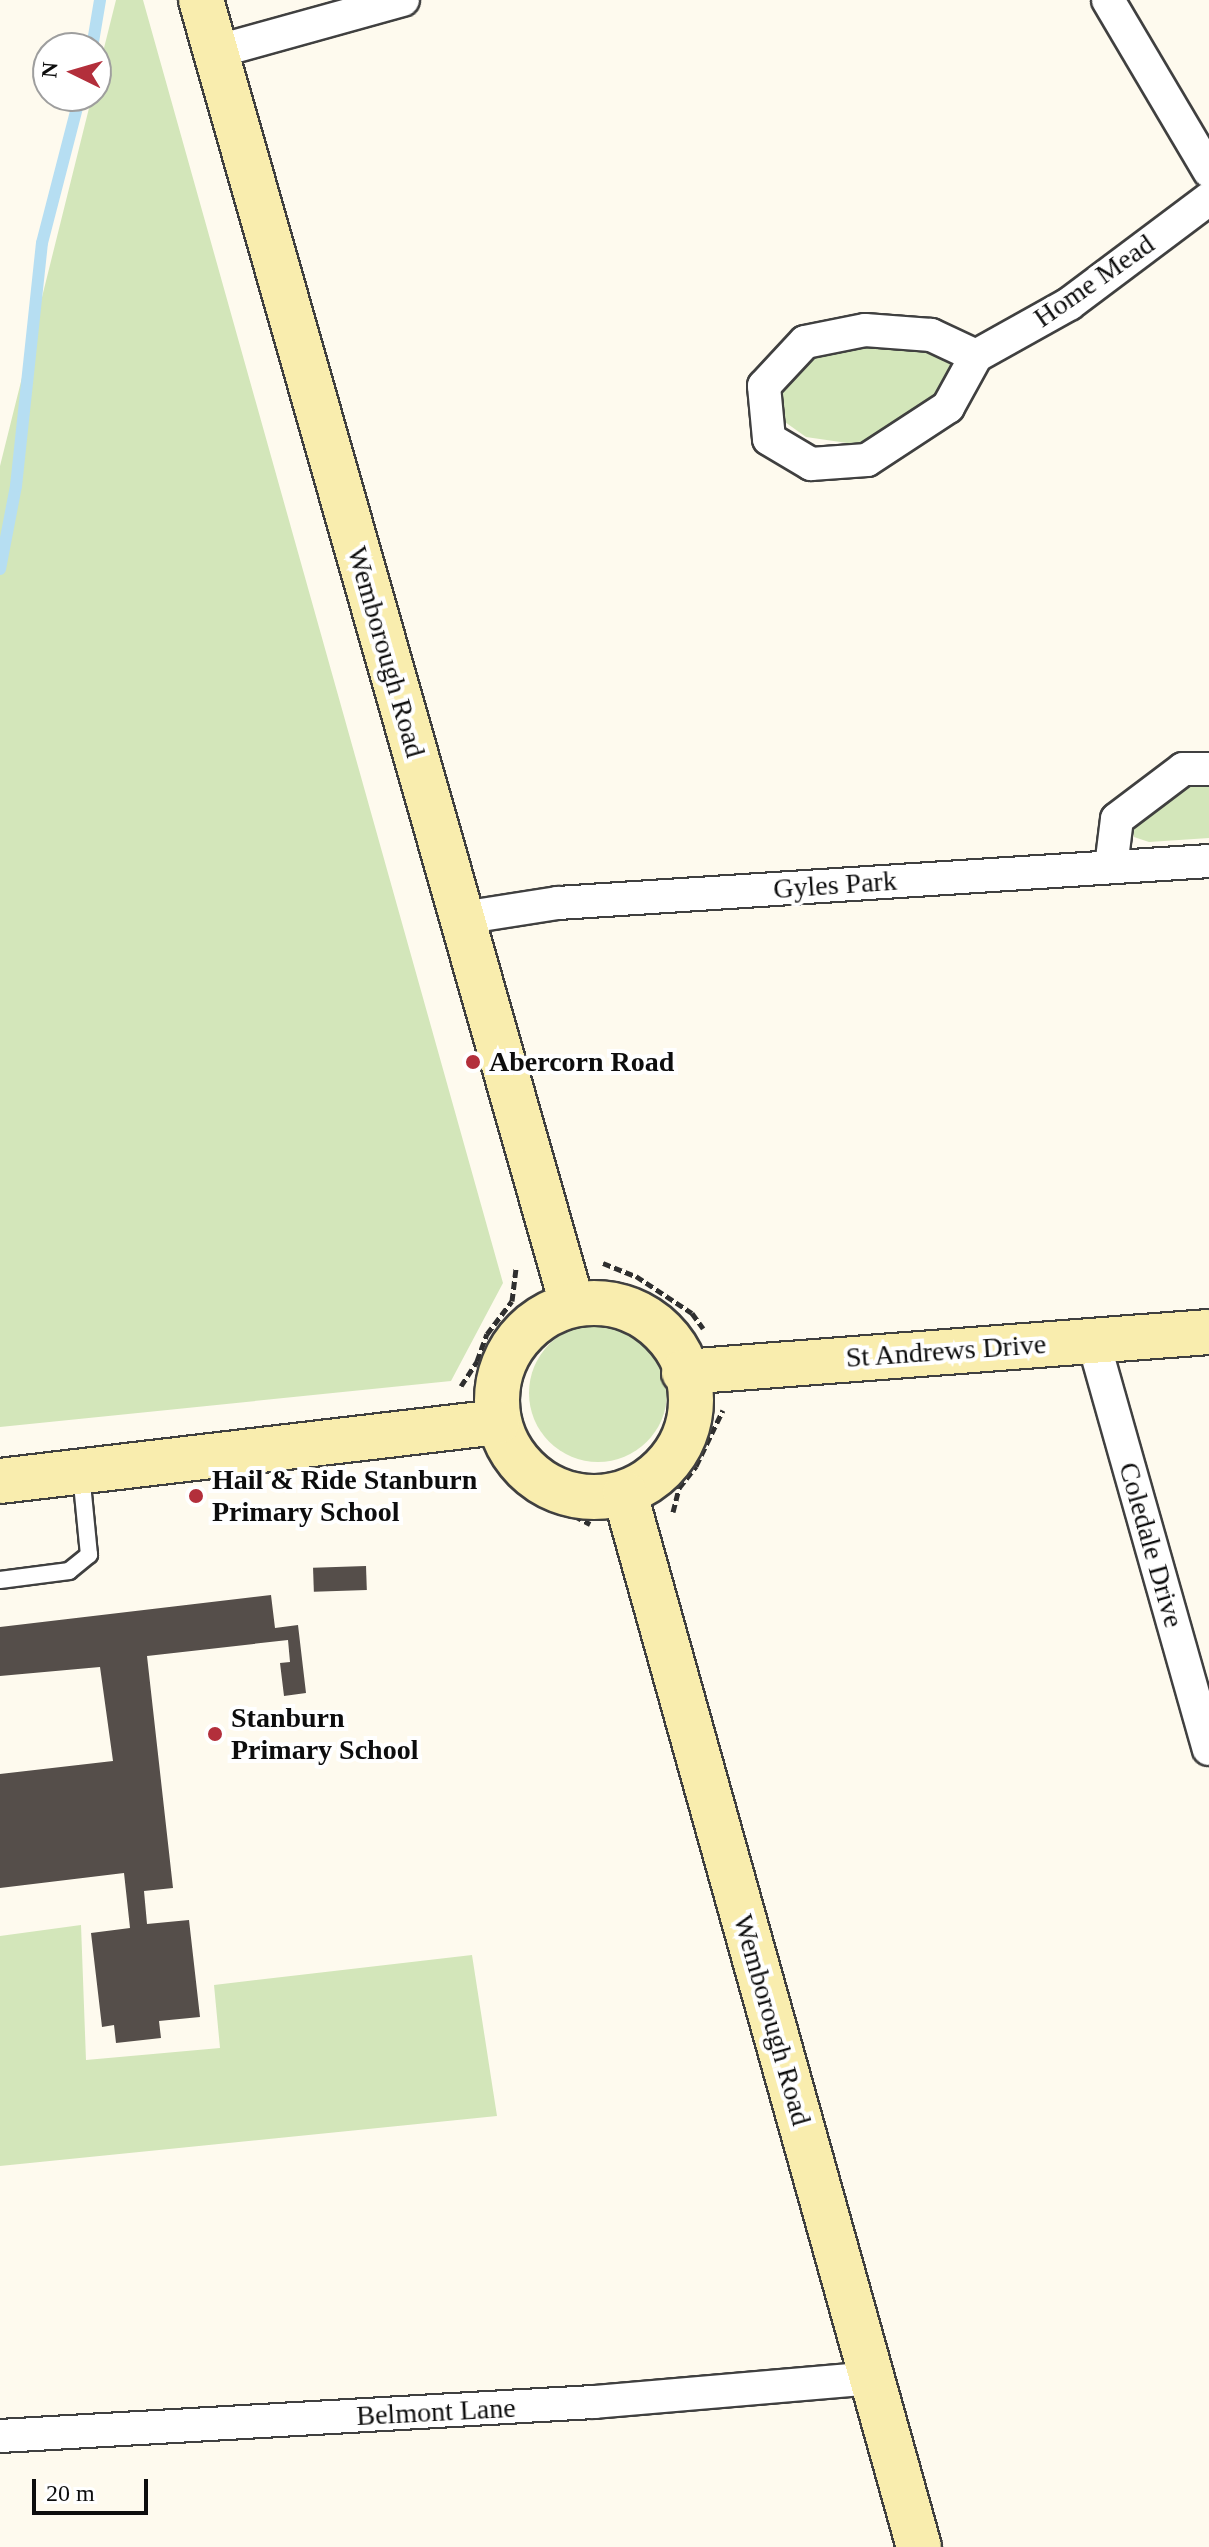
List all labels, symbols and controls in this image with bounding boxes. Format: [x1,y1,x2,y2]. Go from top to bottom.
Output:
north arrow [32,32,112,112]
text: N [36,61,63,79]
street label: Home Mead [1027,227,1161,335]
street label: Wemborough Road [340,543,432,761]
street label: Gyles Park [772,864,898,906]
place label: Abercorn Road [489,1045,674,1079]
marker: Abercorn Road [464,1053,482,1071]
street label: St Andrews Drive [844,1327,1048,1375]
street label: Coledale Drive [1111,1459,1191,1631]
place label: Hail & Ride Stanburn Primary School [212,1463,477,1529]
marker: Hail & Ride Stanburn Primary School [187,1487,205,1505]
place label: Stanburn Primary School [231,1701,418,1767]
marker: Stanburn Primary School [206,1725,224,1743]
street label: Wemborough Road [726,1911,818,2129]
street label: Belmont Lane [356,2391,516,2433]
scale bar [36,2463,152,2513]
text: 20 m [46,2480,95,2506]

